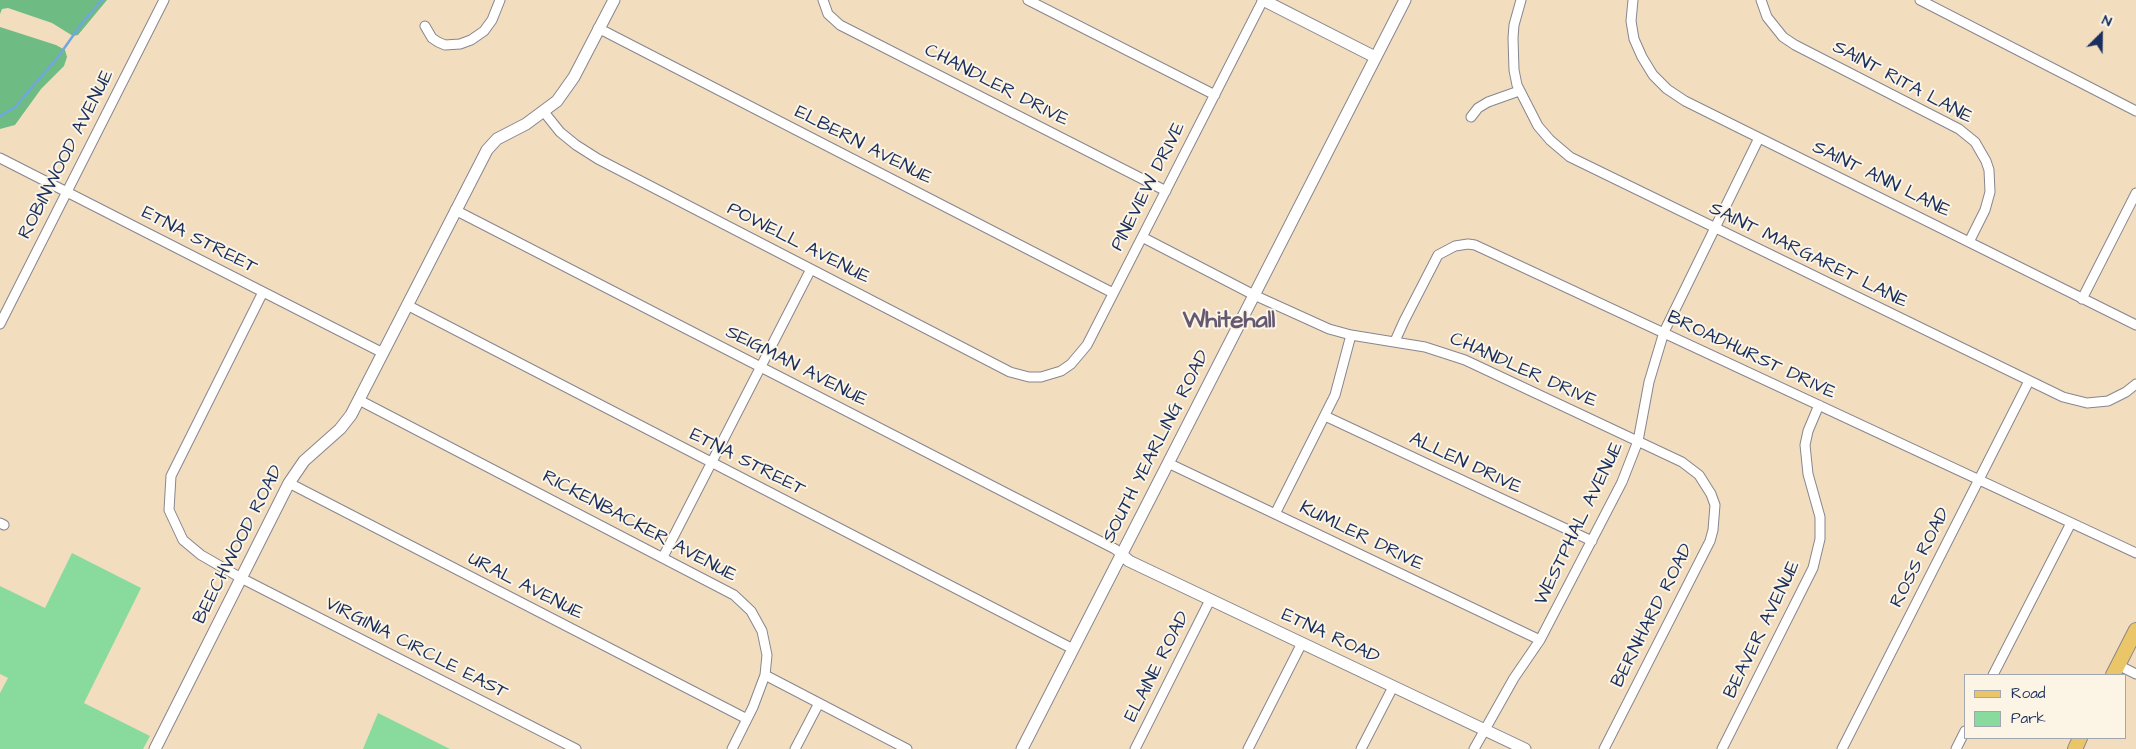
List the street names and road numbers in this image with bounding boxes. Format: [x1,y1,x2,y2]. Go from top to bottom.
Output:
street label: SAINT RITA LANE [1828,37,1976,129]
street label: CHANDLER DRIVE [920,40,1072,132]
street label: ROBINWOOD AVENUE [14,67,120,243]
street label: ELBERN AVENUE [790,101,936,191]
street label: PINEVIEW DRIVE [1107,119,1191,255]
street label: SAINT ANN LANE [1808,137,1954,223]
street label: POWELL AVENUE [723,198,873,290]
street label: SAINT MARGARET LANE [1705,198,1911,314]
street label: ETNA STREET [137,202,261,280]
street label: BROADHURST DRIVE [1663,307,1839,405]
street label: SEIGMAN AVENUE [721,321,871,413]
street label: CHANDLER DRIVE [1446,328,1600,414]
street label: SOUTH YEARLING ROAD [1098,347,1216,547]
street label: ETNA STREET [685,424,809,502]
street label: ALLEN DRIVE [1405,428,1525,500]
street label: WESTPHAL AVENUE [1531,439,1629,609]
street label: BEECHWOOD ROAD [189,462,289,628]
street label: RICKENBACKER AVENUE [538,466,740,588]
street label: KUMLER DRIVE [1295,497,1427,577]
street label: ROSS ROAD [1886,504,1956,612]
street label: BERNHARD ROAD [1607,540,1699,692]
street label: URAL AVENUE [464,548,586,626]
street label: BEAVER AVENUE [1720,557,1806,703]
street label: VIRGINIA CIRCLE EAST [321,593,511,705]
street label: ETNA ROAD [1277,604,1383,670]
street label: ELAINE ROAD [1120,608,1196,726]

